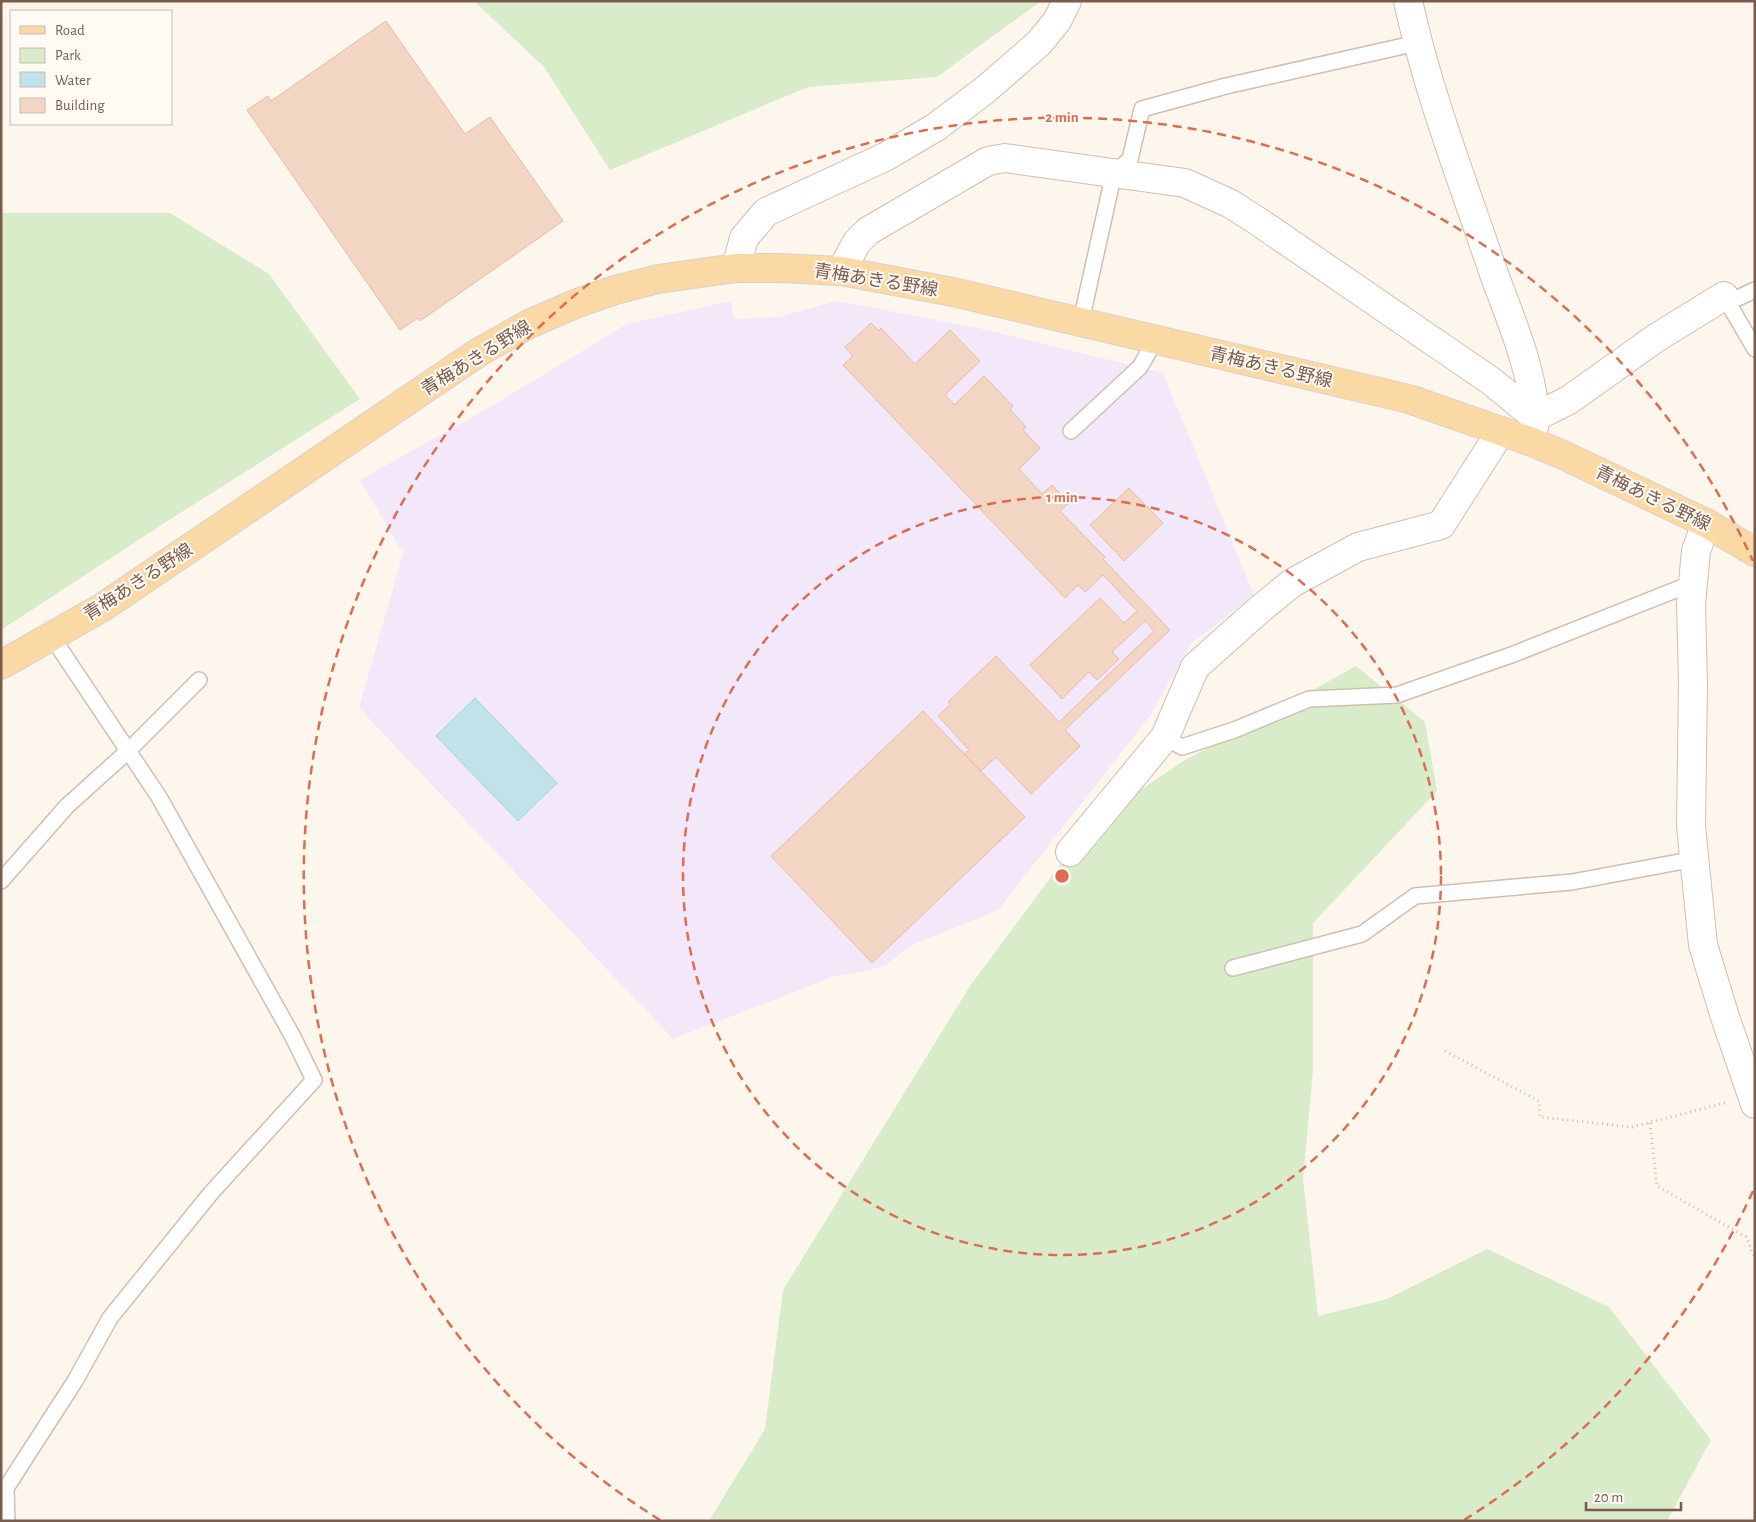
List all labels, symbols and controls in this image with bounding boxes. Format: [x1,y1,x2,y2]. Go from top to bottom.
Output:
legend [10,10,172,125]
text: Road [55,23,85,38]
text: Park [55,48,81,63]
text: Water [55,73,91,88]
text: Building [55,98,105,113]
text: 2 min [1045,110,1079,125]
street label: 青梅あきる野線 [812,260,940,300]
street label: 青梅あきる野線 [417,316,535,400]
street label: 青梅あきる野線 [1208,343,1334,391]
street label: 青梅あきる野線 [1592,461,1714,535]
text: 1 min [1046,490,1078,505]
street label: 青梅あきる野線 [80,539,196,625]
centre of rings [1053,867,1071,885]
scale bar [1586,1480,1681,1512]
text: 20 m [1594,1490,1623,1505]

